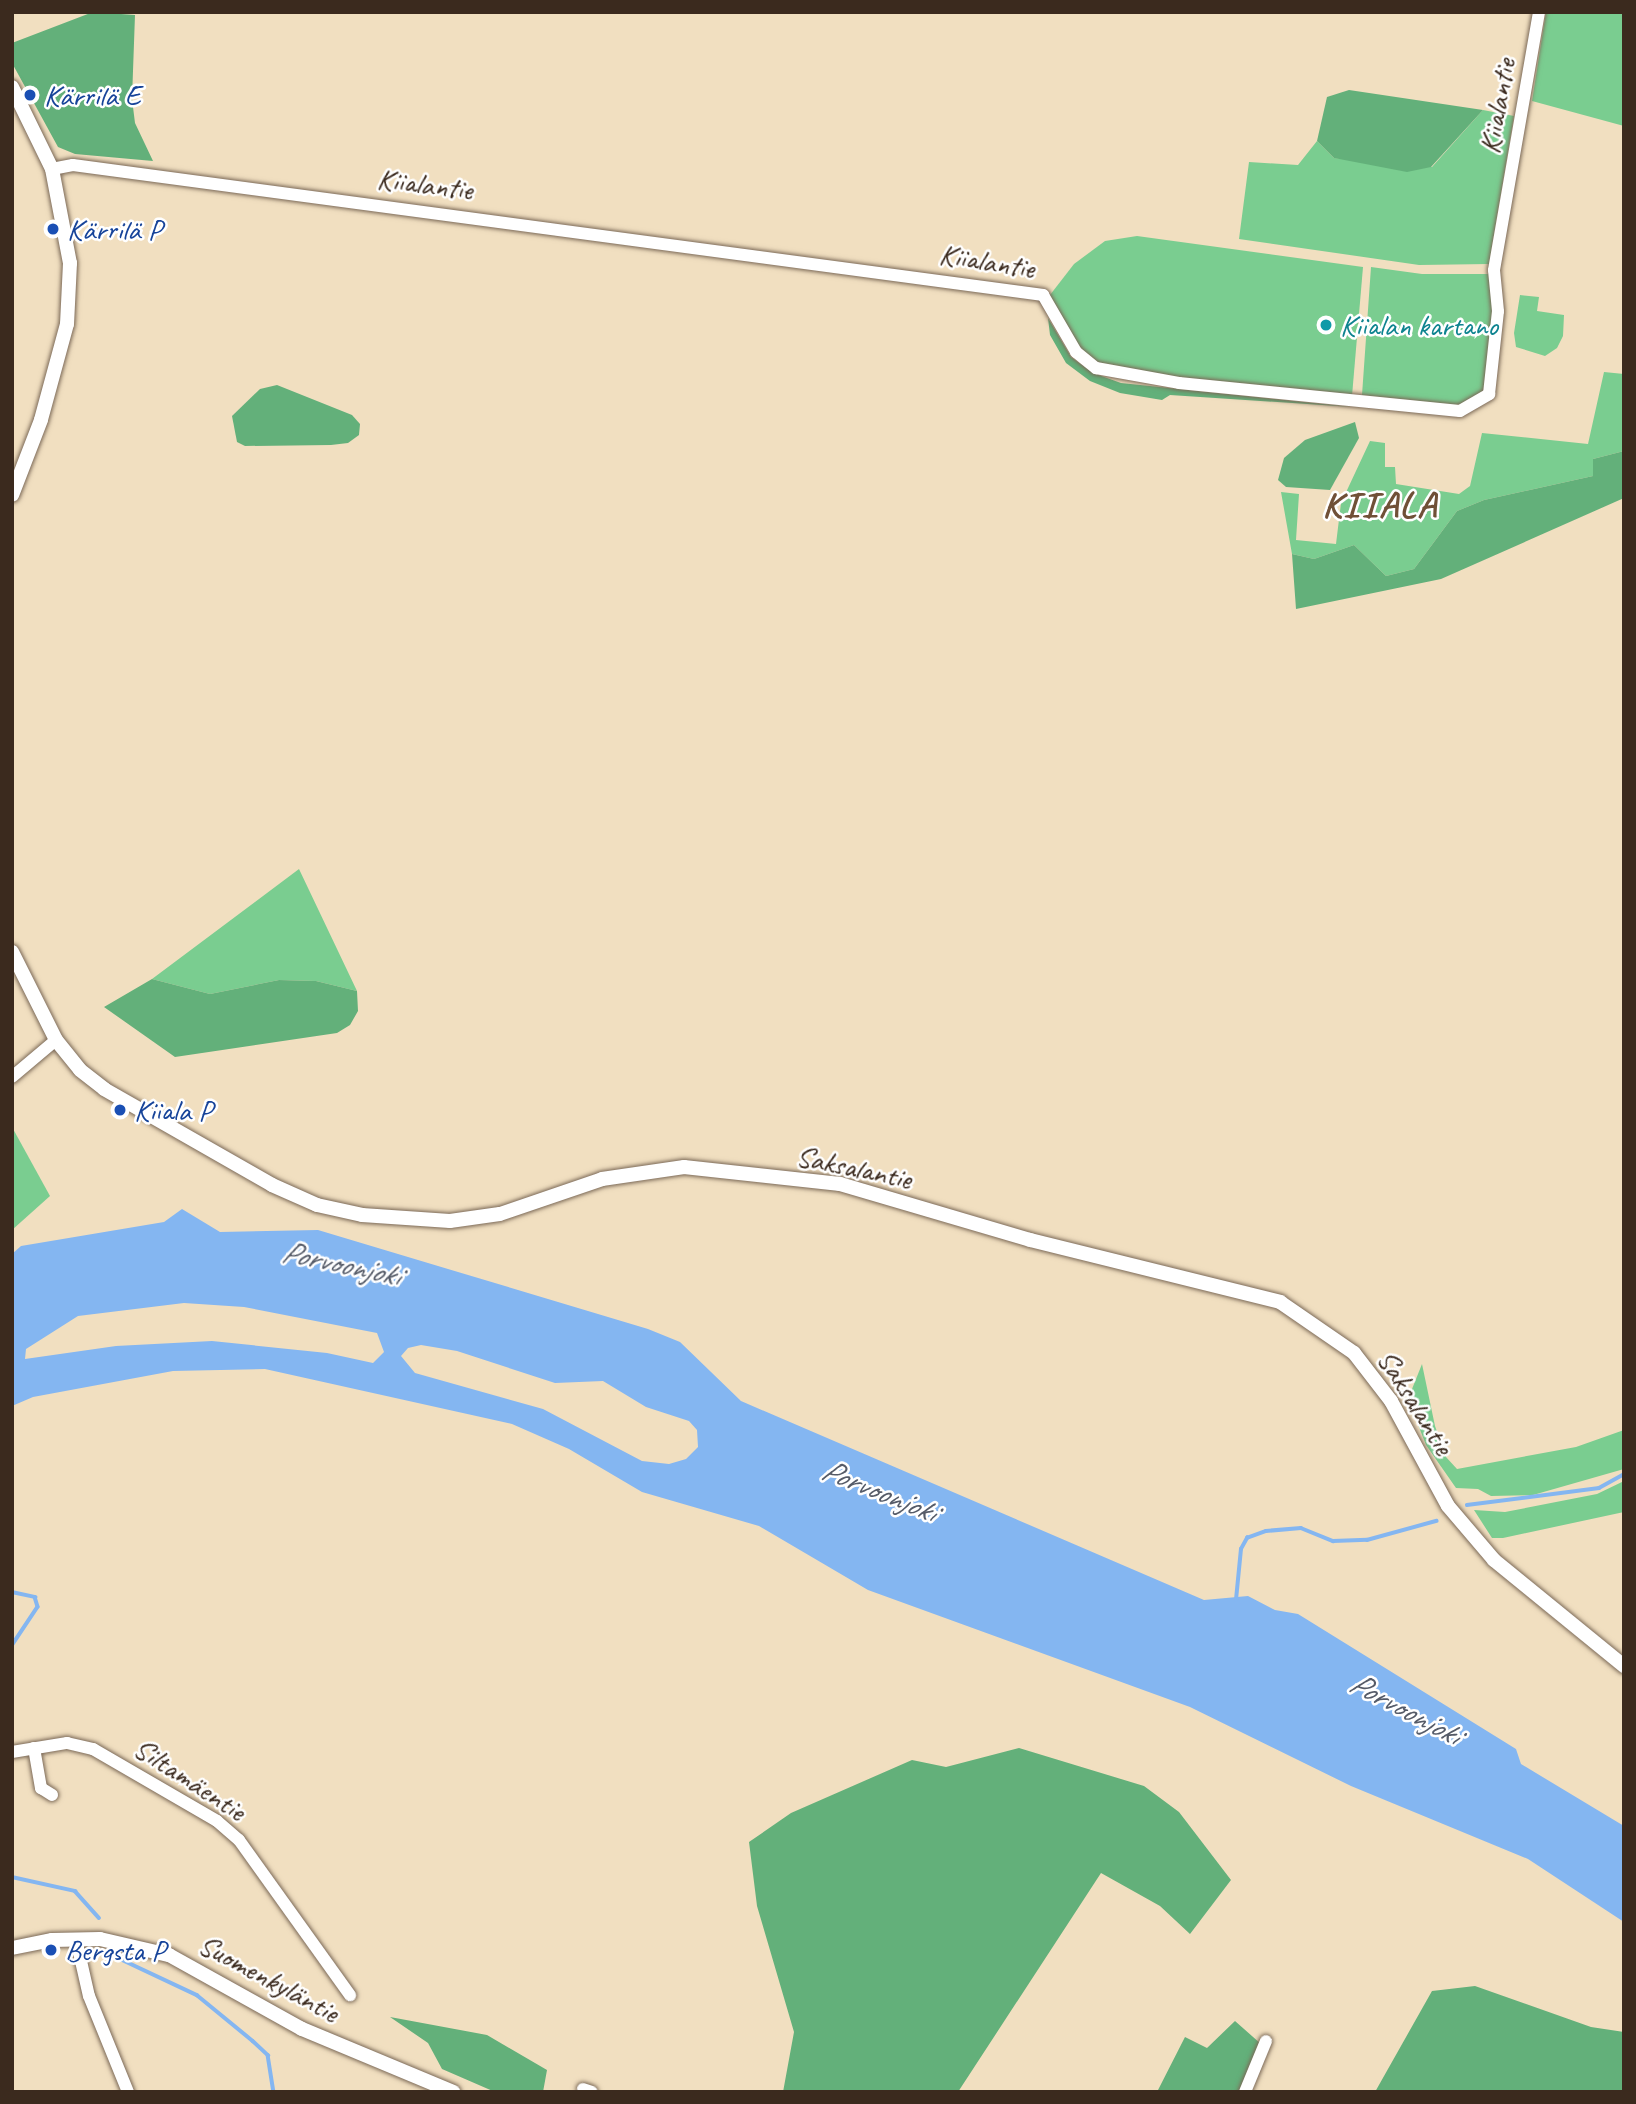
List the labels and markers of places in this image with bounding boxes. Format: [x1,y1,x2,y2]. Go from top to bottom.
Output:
place label: Kärrilä E [44,77,141,113]
marker: Kärrilä E [22,87,38,103]
place label: Kärrilä P [67,211,162,247]
marker: Kärrilä P [45,221,61,237]
place label: Kiialan kartano [1340,307,1499,343]
marker: Kiialan kartano [1318,317,1334,333]
place label: Kiiala P [134,1092,212,1128]
marker: Kiiala P [112,1102,128,1118]
place label: Bergsta P [65,1932,165,1968]
marker: Bergsta P [43,1942,59,1958]

